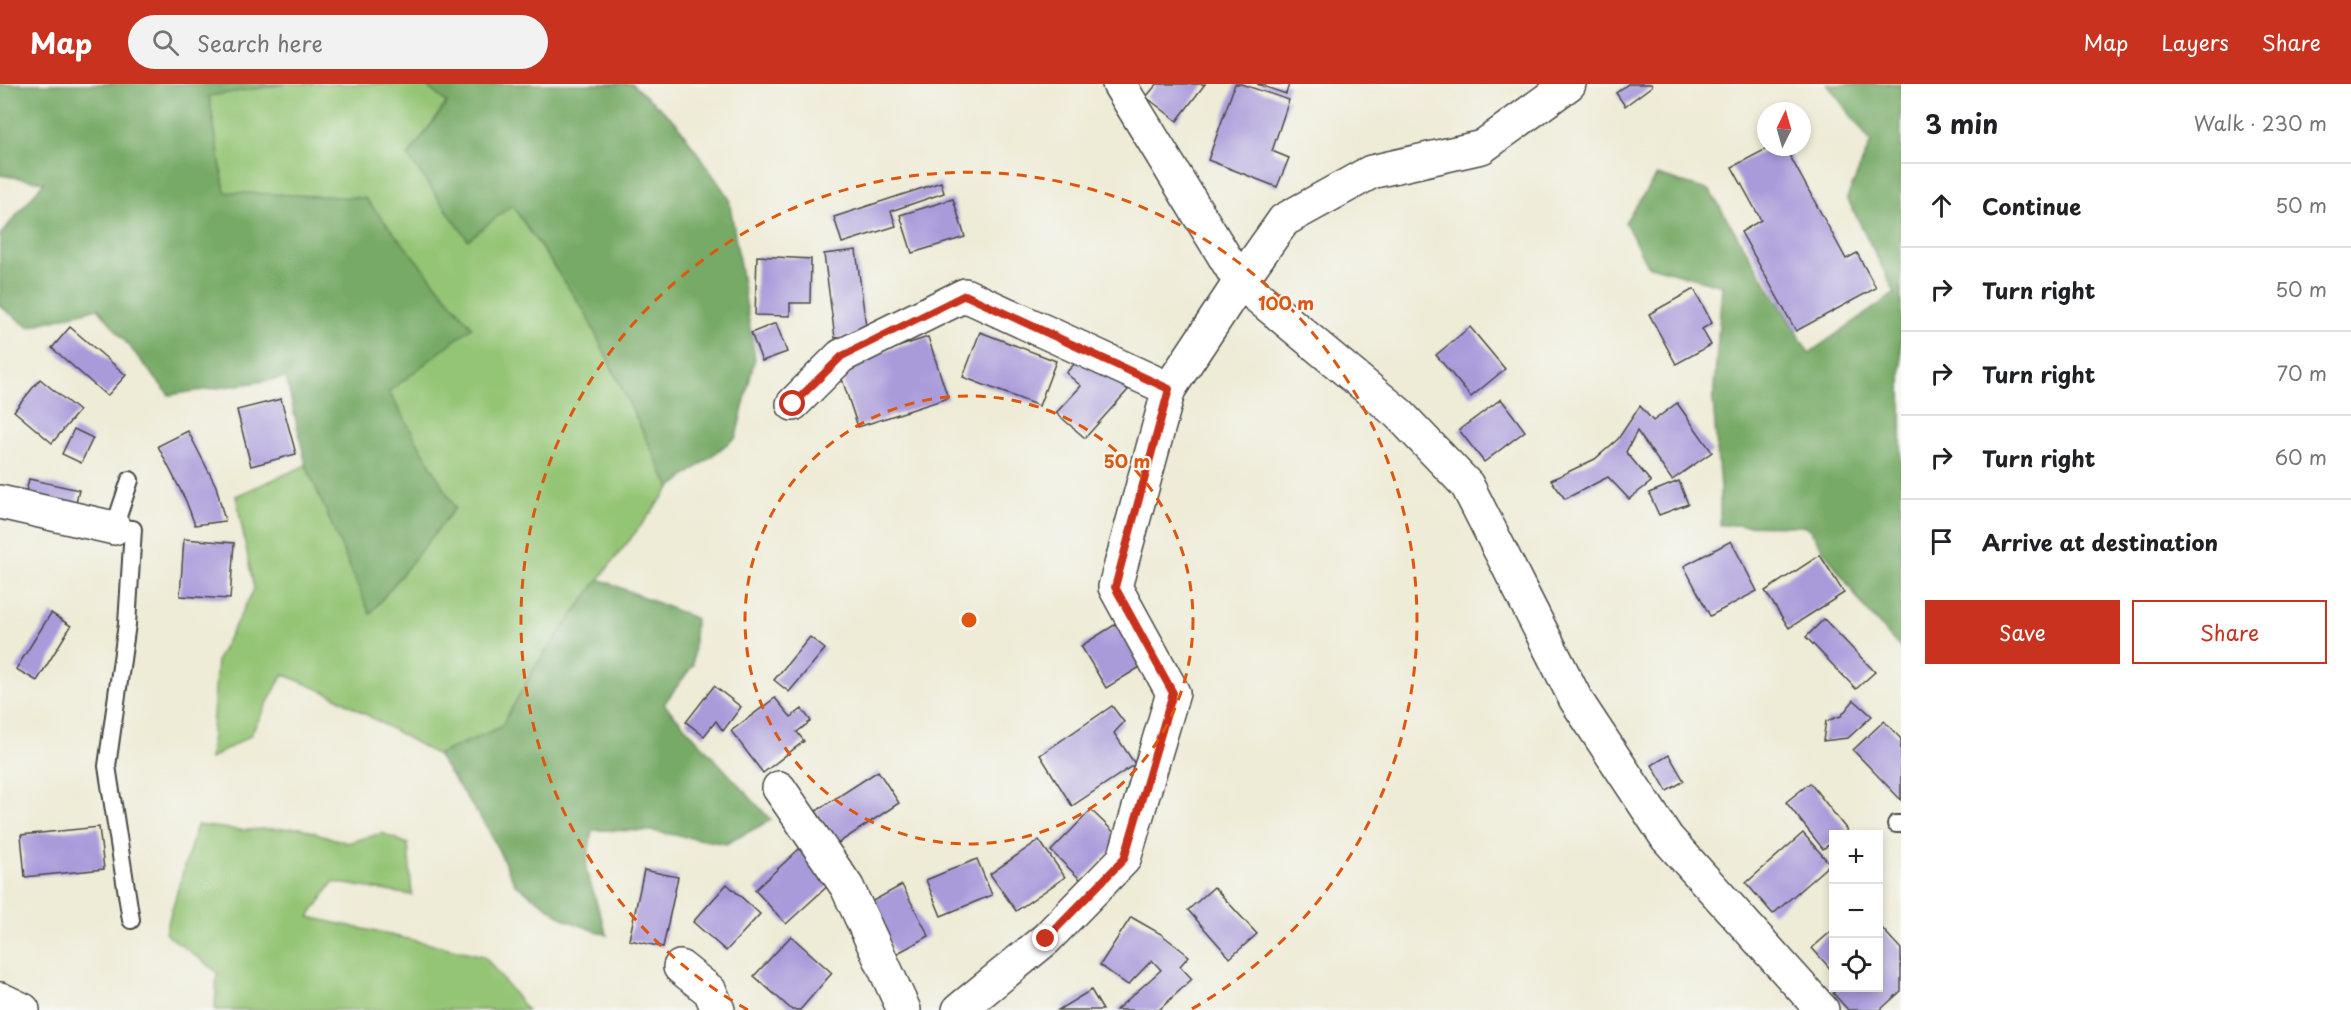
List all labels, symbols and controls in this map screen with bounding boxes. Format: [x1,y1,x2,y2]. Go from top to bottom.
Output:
search box [128,15,548,69]
text: Map [30,21,92,64]
icon: search [149,26,182,59]
text: Search here [197,26,323,59]
text: Map [2084,26,2128,58]
text: Layers [2161,26,2229,58]
text: Share [2262,26,2321,58]
north arrow [1757,102,1811,156]
text: 3 min [1925,104,1998,143]
text: Walk · 230 m [2194,108,2327,138]
icon: ahead [1925,189,1958,222]
text: Continue [1982,189,2081,222]
text: 50 m [2275,190,2327,220]
icon: right [1925,273,1958,306]
text: Turn right [1982,273,2095,306]
text: 50 m [2275,274,2327,304]
text: 100 m [1258,289,1314,316]
icon: right [1925,357,1958,390]
text: Turn right [1982,357,2095,390]
text: 70 m [2277,358,2327,388]
route start [779,390,805,416]
icon: right [1925,441,1958,474]
text: Turn right [1982,441,2095,474]
text: 60 m [2275,442,2327,472]
text: 50 m [1104,447,1150,474]
icon: arrive [1925,525,1958,558]
text: Arrive at destination [1982,525,2218,558]
button: Save [1925,600,2120,664]
button: Share [2132,600,2327,664]
centre of rings [959,610,979,630]
map controls [1829,830,1883,992]
button: + [1829,830,1883,884]
button: − [1829,884,1883,938]
route end [1032,925,1058,951]
button: locate [1829,938,1883,992]

